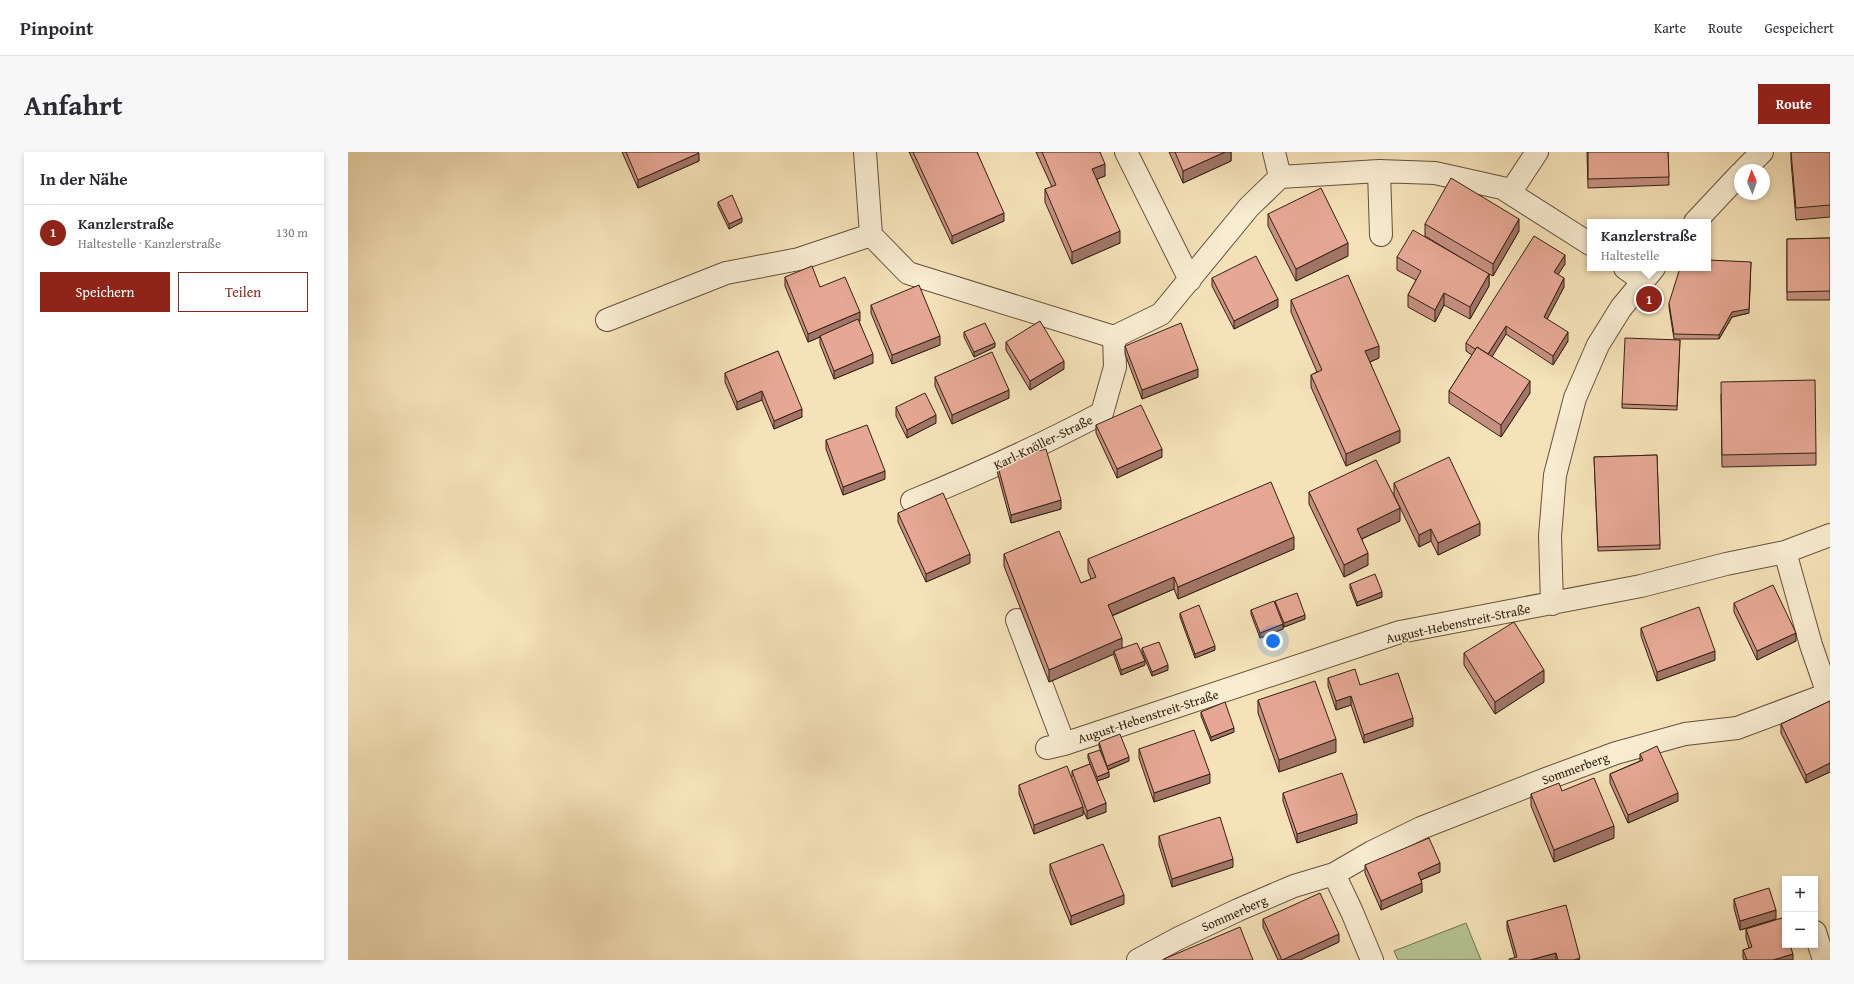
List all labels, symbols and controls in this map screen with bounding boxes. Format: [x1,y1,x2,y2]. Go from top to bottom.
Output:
text: Pinpoint [20,14,93,42]
text: Karte [1654,18,1686,38]
text: Route [1708,18,1742,38]
text: Gespeichert [1764,18,1834,38]
text: Anfahrt [24,84,123,125]
button: Route [1758,84,1830,124]
north arrow [1734,164,1770,200]
text: In der Nähe [40,166,128,191]
text: Kanzlerstraße [78,213,174,234]
popup [1587,219,1711,271]
text: 1 [50,223,56,242]
text: 130 m [276,223,308,242]
text: Kanzlerstraße [1601,225,1697,246]
text: Haltestelle · Kanzlerstraße [78,234,221,253]
text: Haltestelle [1601,246,1659,265]
button: Speichern [40,272,170,312]
button: Teilen [178,272,308,312]
pin: 1 [1636,284,1662,314]
street label: Karl-Knöller-Straße [990,410,1096,475]
street label: August-Hebenstreit-Straße [1384,599,1532,648]
your location [1263,631,1283,651]
street label: August-Hebenstreit-Straße [1075,685,1221,748]
street label: Sommerberg [1539,747,1612,789]
map controls [1782,876,1818,948]
button: + [1782,876,1818,912]
street label: Sommerberg [1198,890,1271,936]
button: − [1782,912,1818,948]

